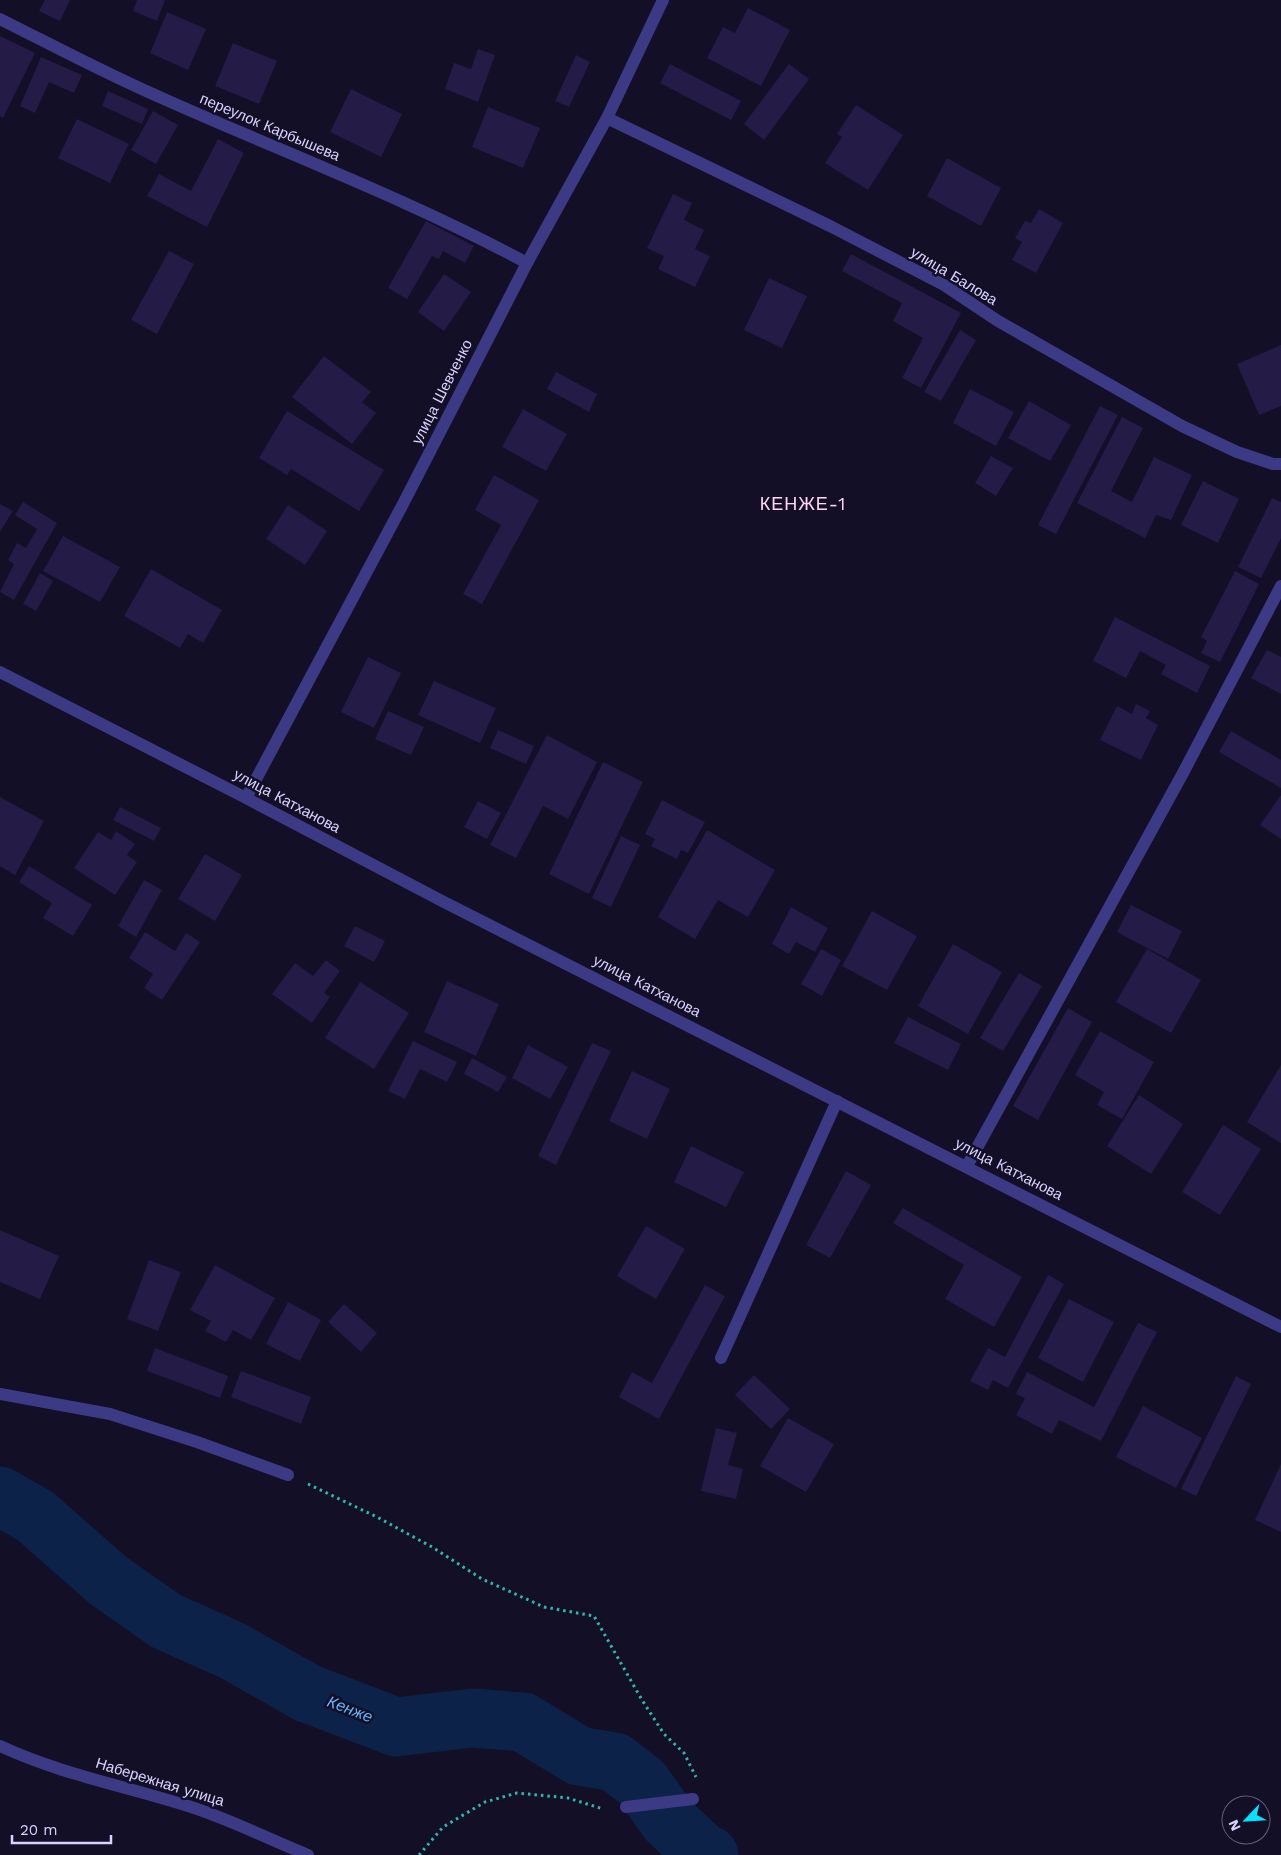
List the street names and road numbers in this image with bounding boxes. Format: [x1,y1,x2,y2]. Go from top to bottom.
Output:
street label: переулок Карбышева [197,89,343,165]
street label: улица Балова [907,243,1001,309]
street label: улица Шевченко [408,337,476,447]
street label: улица Катханова [230,765,344,837]
street label: улица Катханова [590,951,704,1021]
street label: улица Катханова [952,1134,1066,1204]
street label: Набережная улица [93,1754,227,1810]

